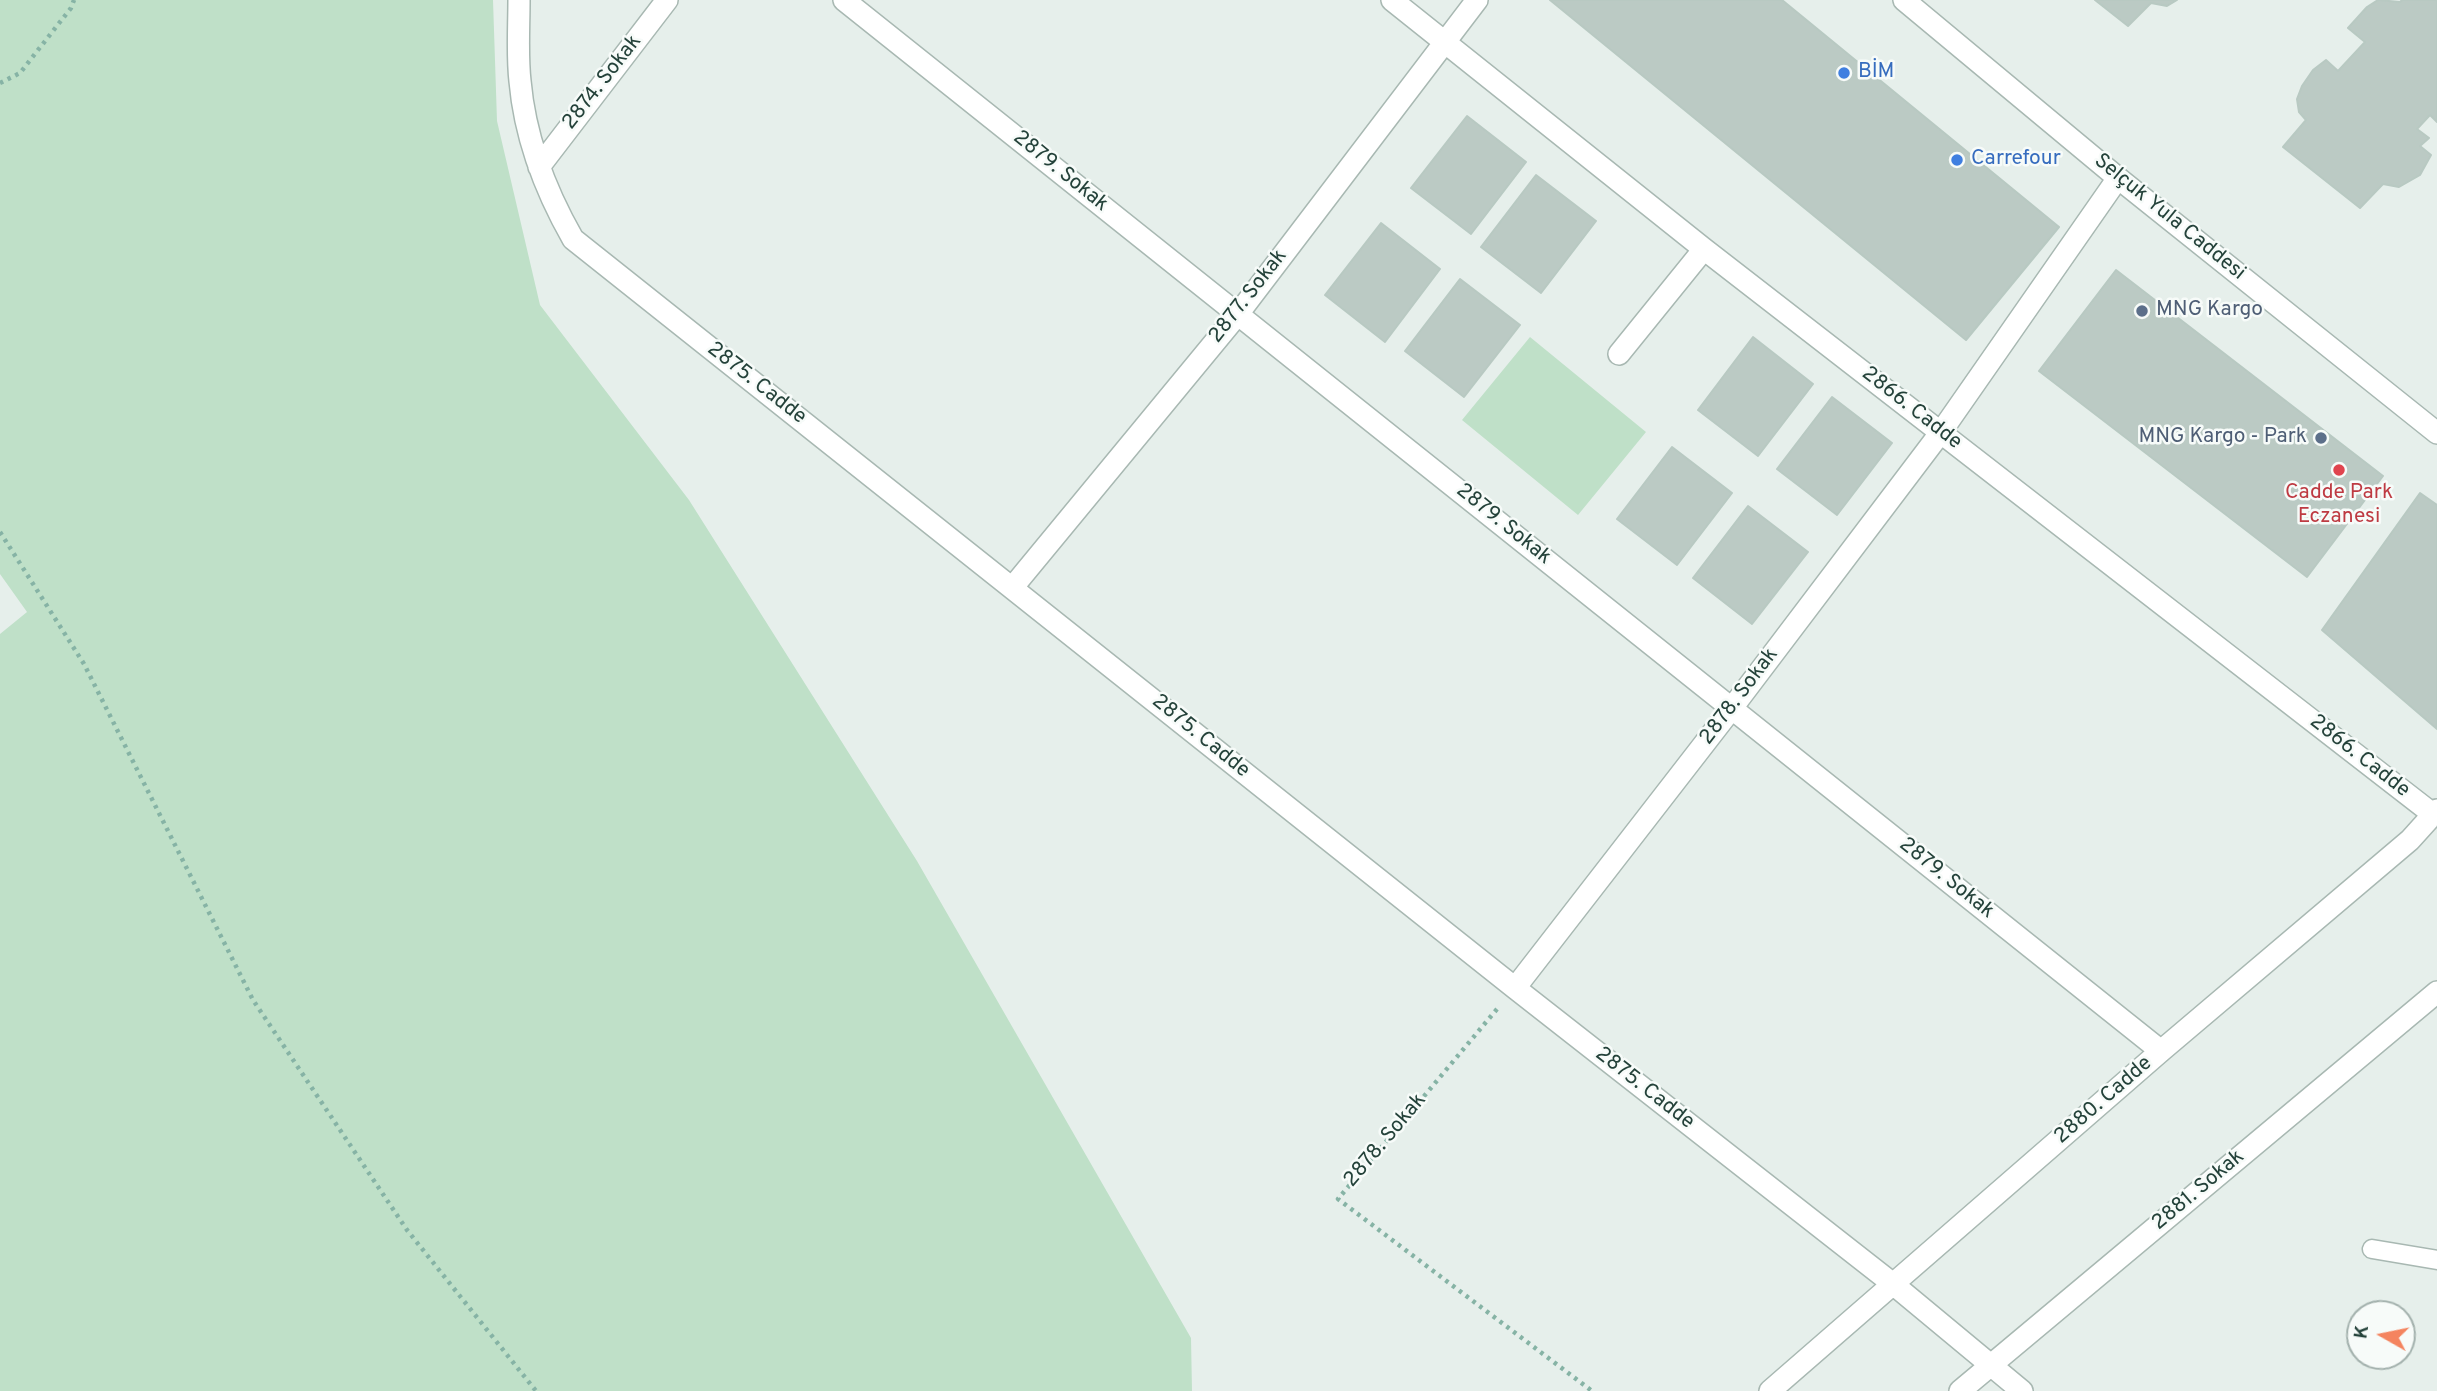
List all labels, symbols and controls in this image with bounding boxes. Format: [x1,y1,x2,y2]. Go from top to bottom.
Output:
street label: 2874. Sokak [558,30,648,136]
place label: BİM [1858,60,1894,86]
marker: BİM [1836,65,1852,81]
street label: 2879. Sokak [1007,126,1113,218]
place label: Carrefour [1971,147,2061,173]
street label: Selçuk Yula Caddesi [2088,149,2250,287]
marker: Carrefour [1949,152,1965,168]
street label: 2877. Sokak [1204,245,1294,349]
place label: MNG Kargo [2156,298,2263,324]
marker: MNG Kargo [2134,303,2150,319]
street label: 2875. Cadde [701,337,811,431]
street label: 2866. Cadde [1856,362,1966,456]
place label: MNG Kargo - Park [2138,425,2307,451]
marker: MNG Kargo - Park [2313,430,2329,446]
marker: Cadde Park Eczanesi [2331,462,2347,478]
street label: 2879. Sokak [1450,479,1556,571]
place label: Cadde Park Eczanesi [2285,481,2393,531]
street label: 2878. Sokak [1695,644,1785,750]
street label: 2875. Cadde [1146,690,1254,784]
street label: 2866. Cadde [2304,710,2414,804]
street label: 2879. Sokak [1893,833,1999,925]
street label: 2875. Cadde [1589,1042,1699,1136]
street label: 2880. Cadde [2050,1052,2158,1150]
street label: 2878. Sokak [1339,1089,1433,1193]
street label: 2881. Sokak [2148,1145,2250,1237]
north arrow [2346,1300,2416,1370]
text: K [2349,1324,2375,1341]

